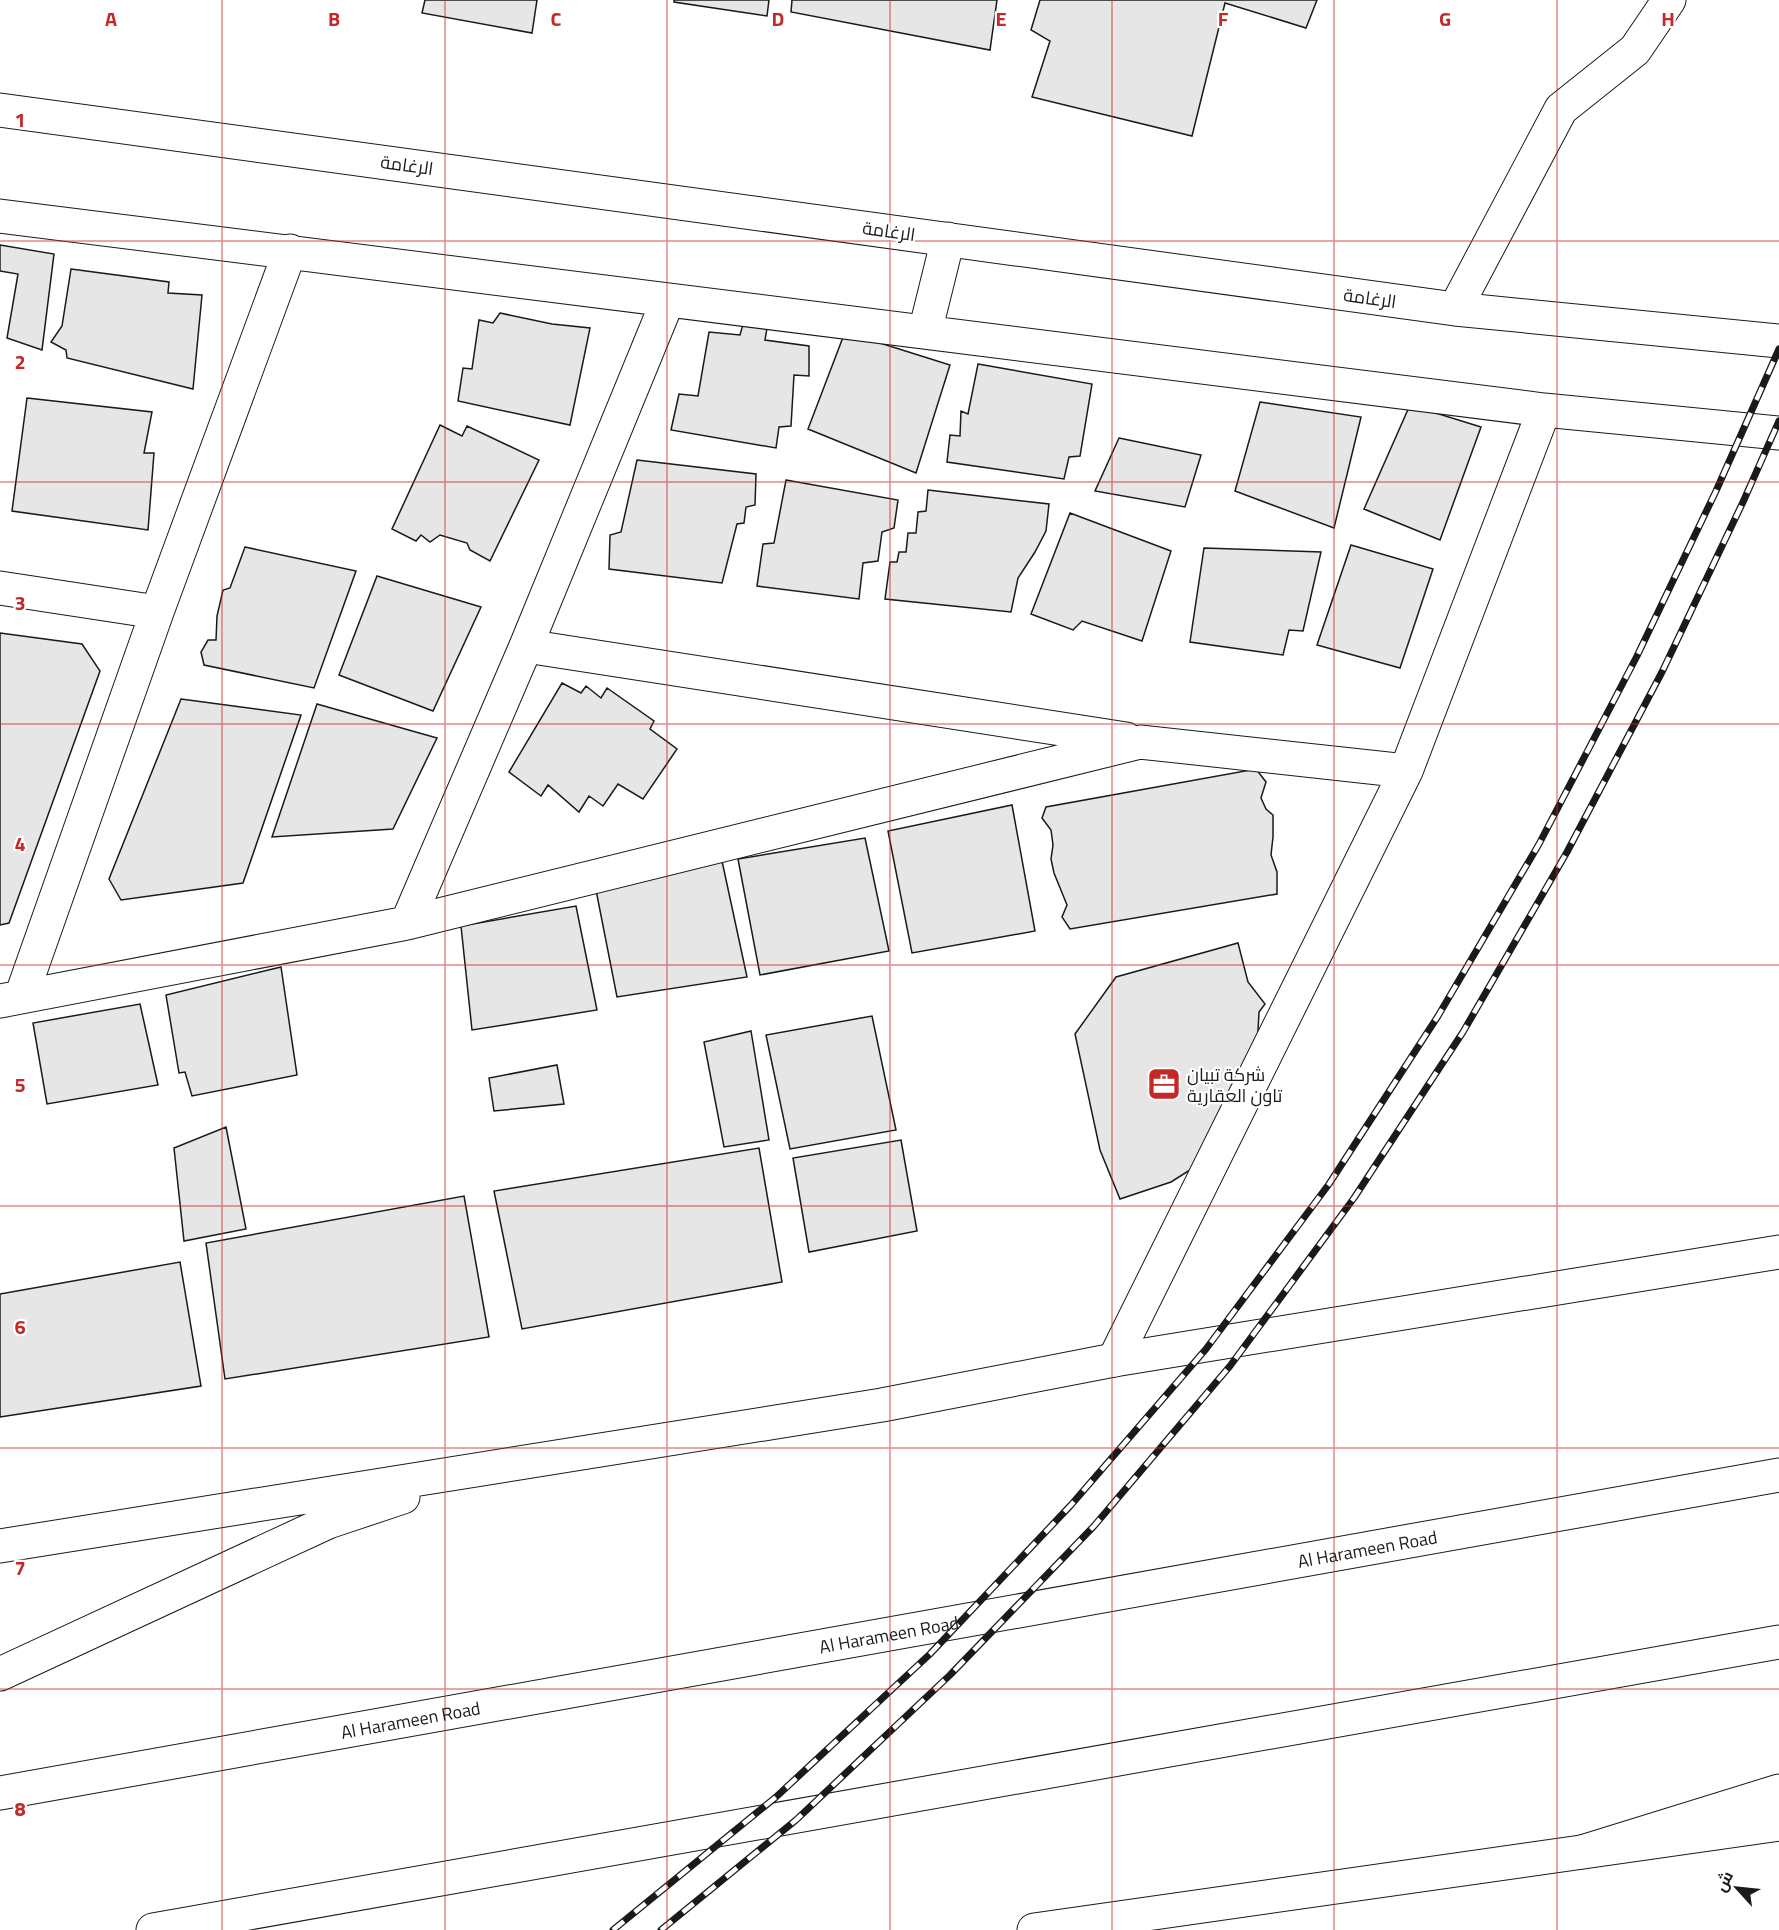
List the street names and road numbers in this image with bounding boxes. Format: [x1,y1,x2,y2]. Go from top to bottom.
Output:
street label: الرغامة [379,148,435,182]
street label: الرغامة [861,214,917,248]
street label: الرغامة [1342,281,1398,315]
street label: Al Harameen Road [1295,1523,1439,1574]
street label: Al Harameen Road [817,1608,961,1660]
street label: Al Harameen Road [339,1694,482,1745]

